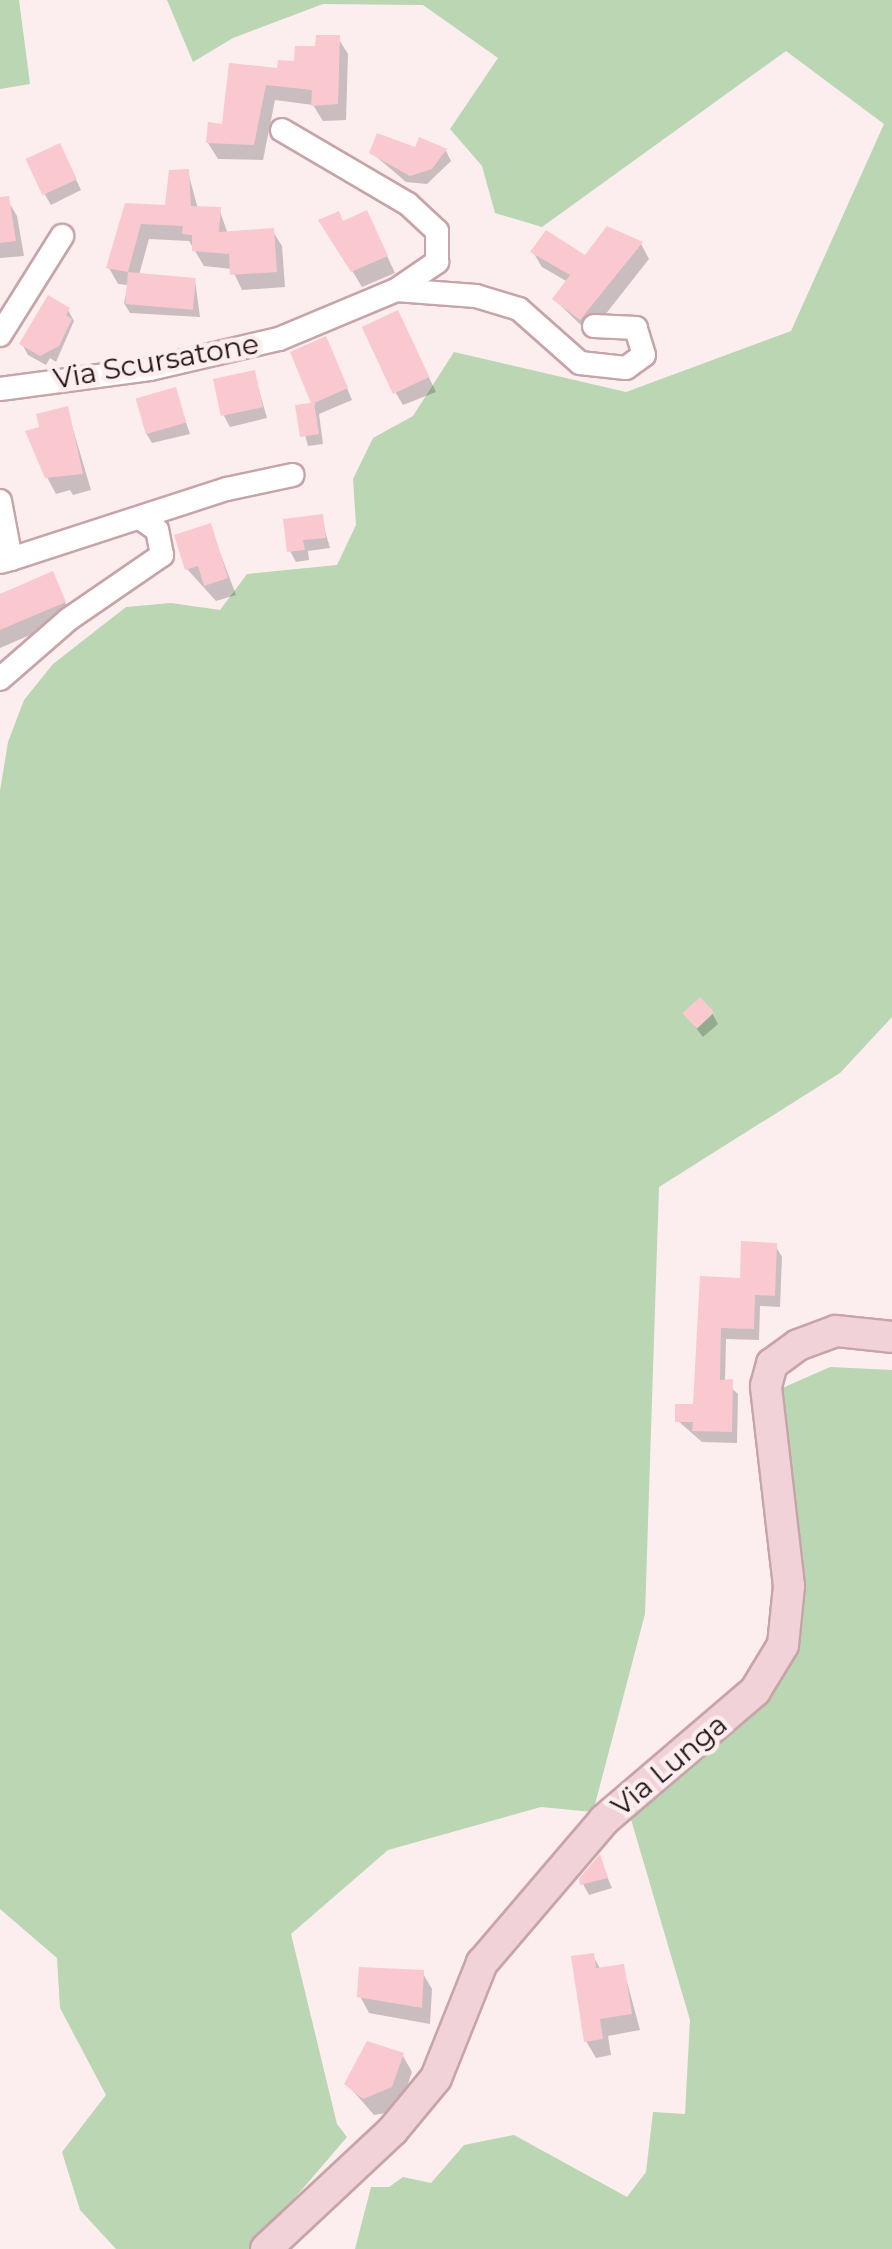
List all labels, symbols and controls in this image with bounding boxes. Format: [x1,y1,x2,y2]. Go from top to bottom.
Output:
street label: Via Scursatone [51,326,261,396]
street label: Via Lunga [605,1707,733,1823]

